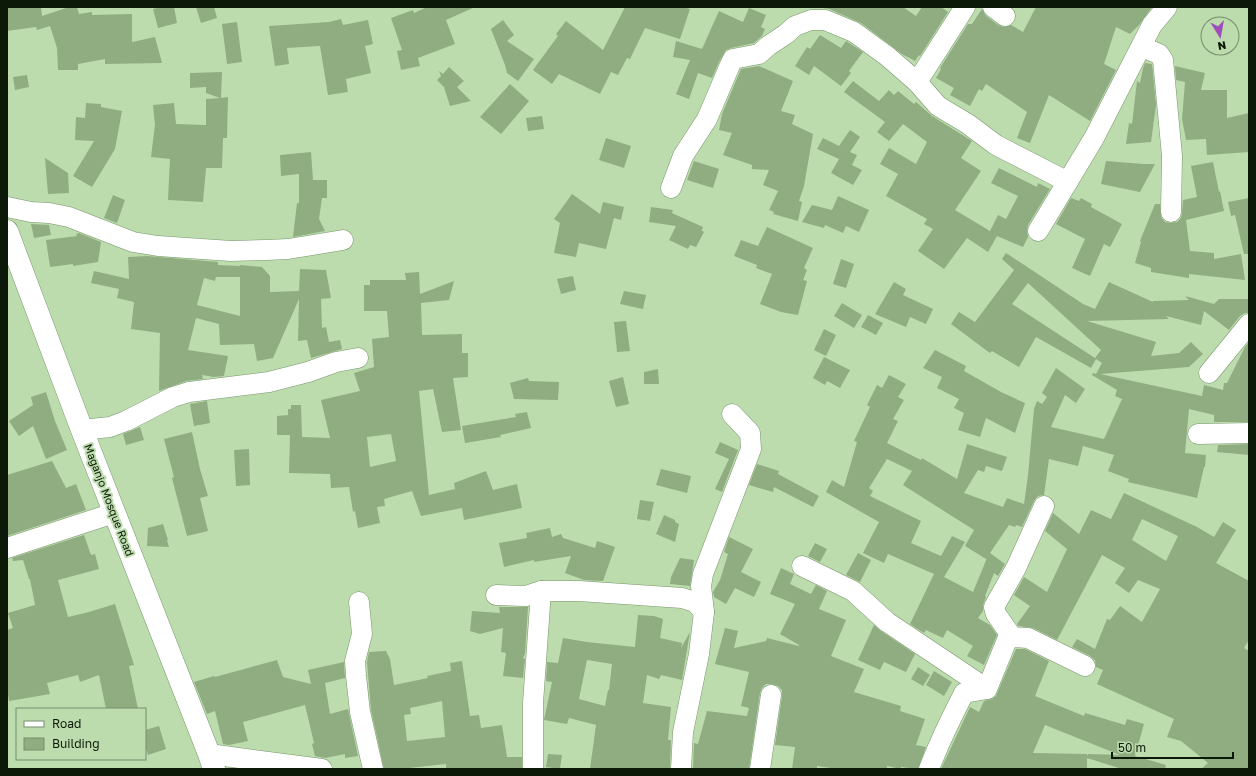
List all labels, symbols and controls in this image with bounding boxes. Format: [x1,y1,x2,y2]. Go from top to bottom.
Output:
north arrow [1200,16,1240,56]
text: N [1217,39,1227,53]
street label: Maganjo Mosque Road [82,442,137,558]
legend [16,708,146,760]
text: Road [52,716,81,731]
scale bar [1112,734,1233,760]
text: Building [52,736,100,751]
text: 50 m [1118,740,1146,755]

